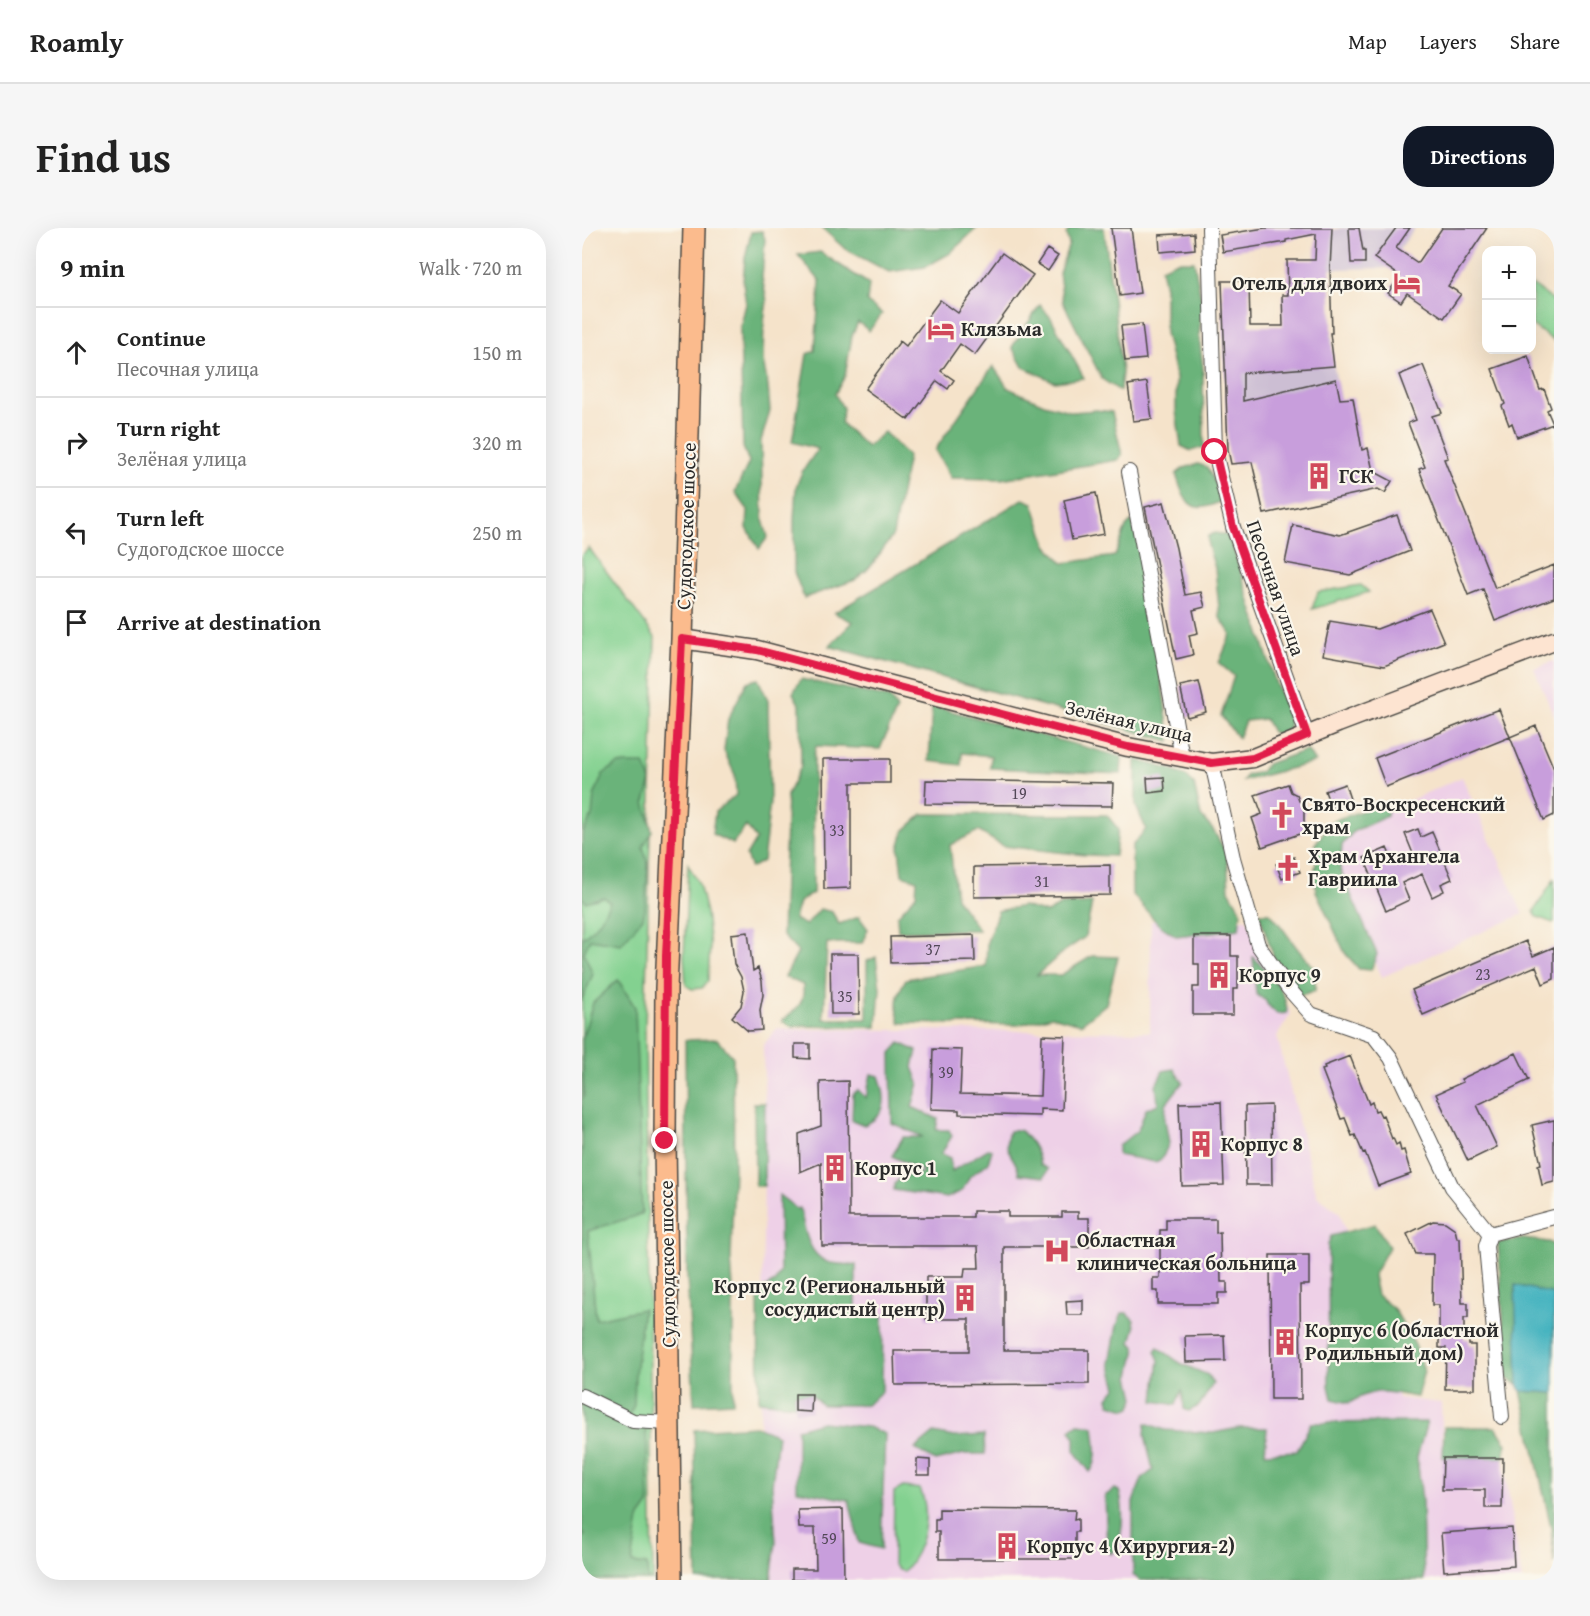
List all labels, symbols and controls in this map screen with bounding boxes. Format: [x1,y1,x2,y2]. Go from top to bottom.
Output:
text: Roamly [30,21,124,62]
text: Map [1348,26,1387,57]
text: Layers [1420,26,1477,57]
text: Share [1510,26,1560,57]
text: Find us [36,126,171,187]
button: Directions [1403,126,1554,187]
map controls [1482,246,1536,354]
button: + [1482,246,1536,300]
text: 9 min [60,248,125,287]
text: Walk · 720 m [419,253,522,282]
place label: Отель для двоих [1232,268,1387,297]
hotel icon: Отель для двоих [1392,268,1422,298]
button: − [1482,300,1536,354]
hotel icon: Клязьма [926,314,956,344]
place label: Клязьма [961,314,1043,343]
text: Continue [117,322,206,354]
icon: ahead [60,336,93,369]
text: 150 m [472,338,522,367]
text: Песочная улица [117,354,259,383]
text: Turn right [117,412,220,444]
icon: right [60,426,93,459]
text: 320 m [472,428,522,457]
route start [1201,438,1227,464]
street label: Судогодское шоссе [668,442,703,610]
text: Зелёная улица [117,444,247,473]
building icon: ГСК [1304,461,1334,491]
place label: ГСК [1339,461,1375,490]
text: Turn left [117,502,204,534]
icon: left [60,516,93,549]
street label: Песочная улица [1240,516,1313,660]
text: 250 m [472,518,522,547]
text: Судогодское шоссе [117,534,284,563]
icon: arrive [60,606,93,639]
text: Arrive at destination [117,606,321,638]
street label: Зелёная улица [1063,692,1196,749]
house number: 19 [1011,781,1027,805]
place label: Свято-Воскресенский храм [1302,789,1506,841]
church icon: Свято-Воскресенский храм [1267,800,1297,830]
house number: 33 [829,818,845,842]
place label: Храм Архангела Гавриила [1308,841,1461,893]
church icon: Храм Архангела Гавриила [1273,853,1303,883]
house number: 31 [1034,869,1050,893]
house number: 37 [925,937,941,961]
building icon: Корпус 9 [1204,960,1234,990]
place label: Корпус 9 [1239,960,1321,989]
house number: 23 [1475,962,1491,986]
house number: 35 [837,984,853,1008]
house number: 39 [938,1060,954,1084]
route end [651,1127,677,1153]
building icon: Корпус 8 [1186,1129,1216,1159]
place label: Корпус 8 [1221,1129,1303,1158]
building icon: Корпус 1 [820,1153,850,1183]
place label: Корпус 1 [855,1153,937,1182]
street label: Судогодское шоссе [651,1180,682,1348]
place label: Областная клиническая больница [1077,1225,1297,1277]
hospital icon: Областная клиническая больница [1042,1236,1072,1266]
place label: Корпус 2 (Региональный сосудистый центр) [714,1271,945,1323]
building icon: Корпус 2 (Региональный сосудистый центр) [950,1283,980,1313]
place label: Корпус 6 (Областной Родильный дом) [1305,1315,1499,1367]
building icon: Корпус 6 (Областной Родильный дом) [1270,1327,1300,1357]
house number: 59 [821,1526,837,1550]
building icon: Корпус 4 (Хирургия-2) [992,1531,1022,1561]
place label: Корпус 4 (Хирургия-2) [1027,1531,1235,1560]

